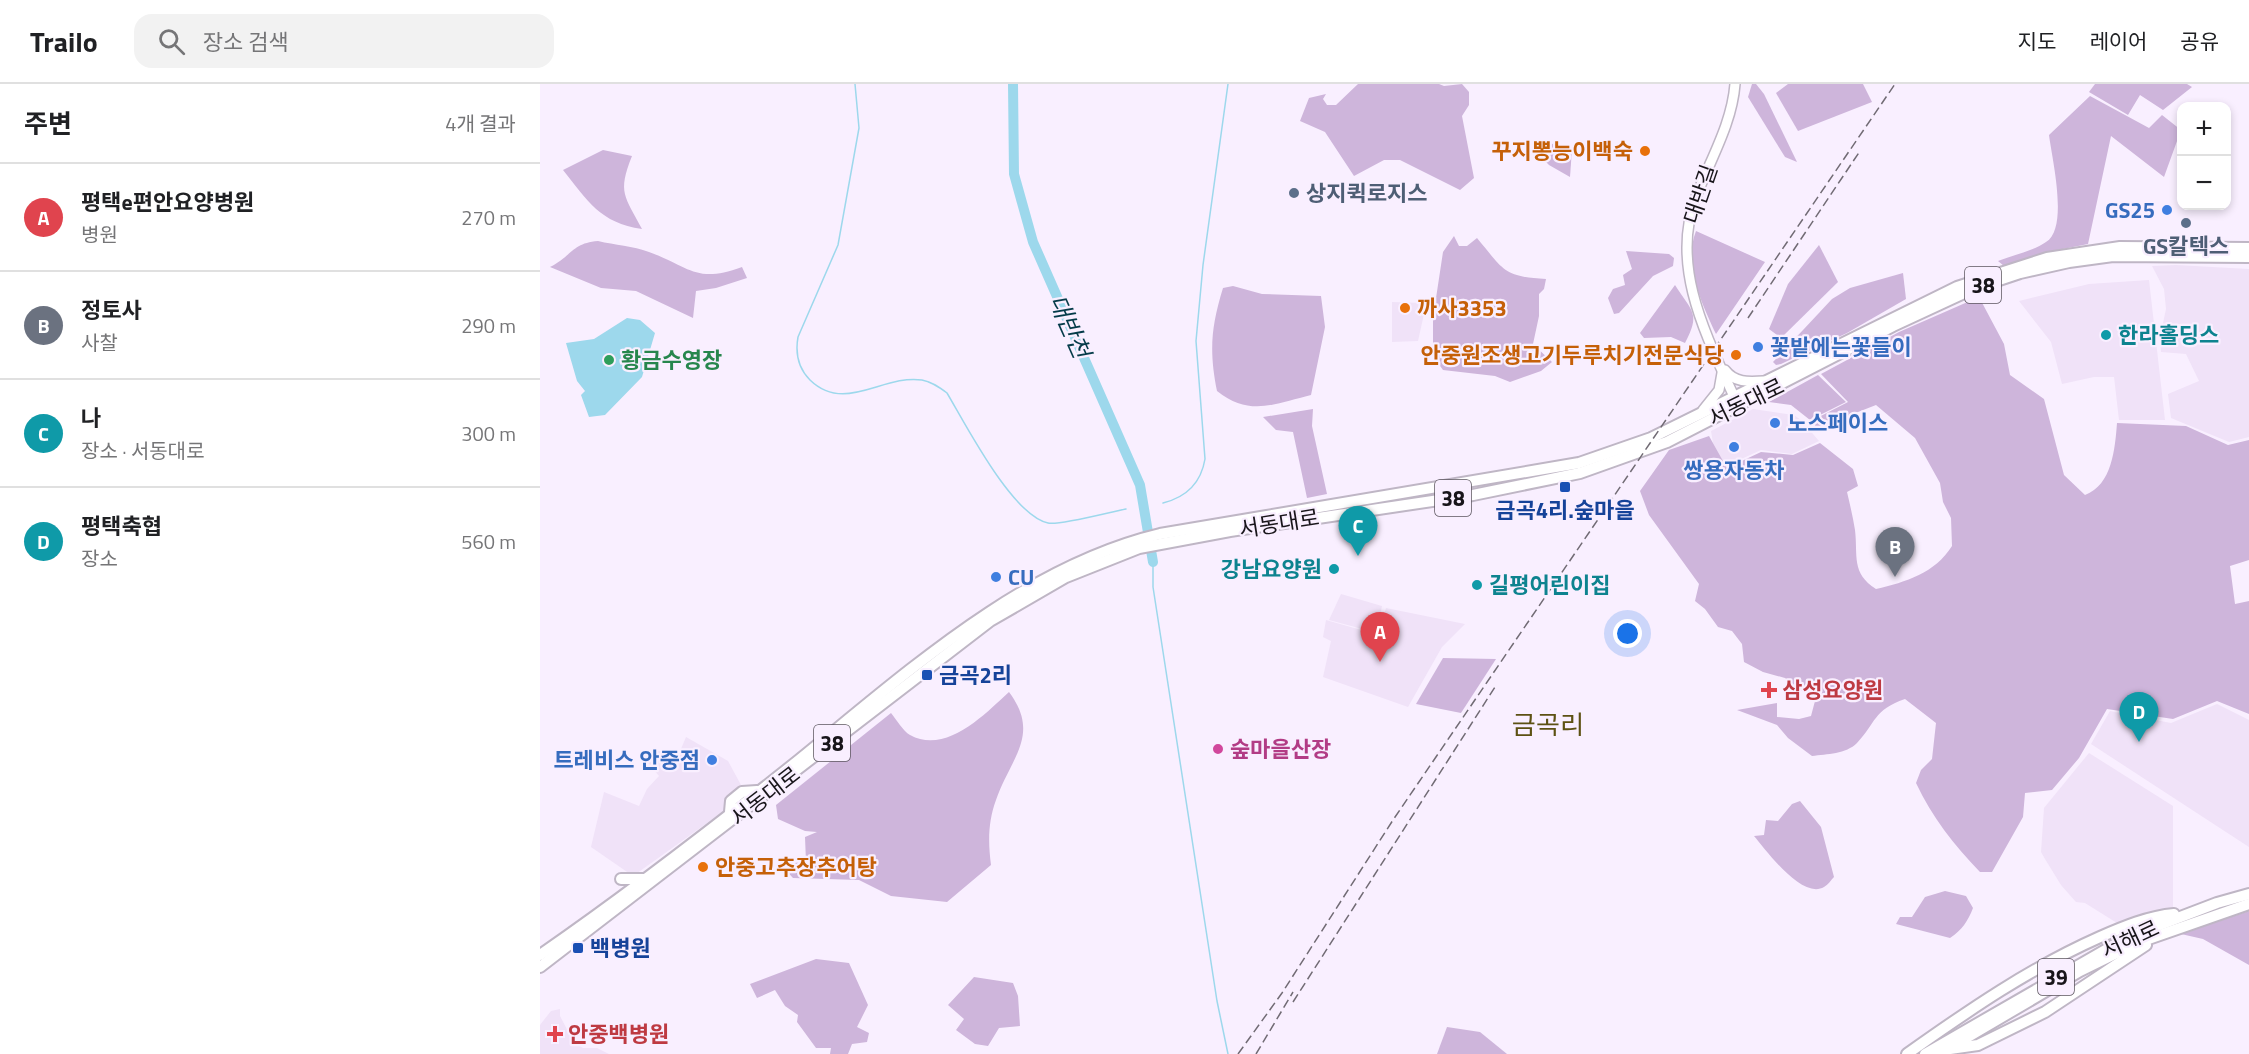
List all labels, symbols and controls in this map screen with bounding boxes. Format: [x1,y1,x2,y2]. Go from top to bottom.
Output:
search box [134,14,554,68]
text: Trailo [30,20,98,63]
icon: search [155,25,188,58]
text: 장소 검색 [203,25,289,59]
text: 지도 [2018,25,2056,57]
text: 레이어 [2089,25,2147,57]
text: 공유 [2180,25,2219,57]
map controls [2177,102,2231,210]
button: + [2177,102,2231,156]
text: 주변 [24,104,72,143]
text: 4개 결과 [445,108,516,139]
place label: 꾸지뽕능이백숙 [1491,134,1633,168]
marker: 꾸지뽕능이백숙 [1638,144,1652,158]
button: − [2177,156,2231,210]
street label: 대반길 [1674,160,1726,228]
place label: 상지퀵로지스 [1306,176,1427,210]
text: 평택e편안요양병원 [81,185,254,219]
marker: 상지퀵로지스 [1287,186,1301,200]
place label: GS25 [2105,193,2155,227]
text: A [37,202,50,233]
text: 270 m [461,202,516,233]
marker: GS25 [2160,203,2174,217]
marker: GS칼텍스 [2179,216,2193,230]
text: 병원 [81,219,118,250]
place label: GS칼텍스 [2143,229,2229,263]
road number: 38 [1965,267,2001,303]
water label: 대반천 [1040,288,1101,366]
place label: 까사3353 [1417,291,1507,325]
text: 정토사 [81,293,142,327]
marker: 까사3353 [1398,301,1412,315]
text: B [37,310,50,341]
text: 290 m [461,310,516,341]
place label: 한라홀딩스 [2118,318,2219,352]
text: 사찰 [81,327,118,358]
marker: 한라홀딩스 [2099,328,2113,342]
place label: 꽃밭에는꽃들이 [1770,330,1912,364]
place label: 안중원조생고기두루치기전문식당 [1420,338,1724,372]
marker: 꽃밭에는꽃들이 [1751,340,1765,354]
place label: 황금수영장 [621,343,722,377]
marker: 안중원조생고기두루치기전문식당 [1729,348,1743,362]
marker: 황금수영장 [602,353,616,367]
street label: 서동대로 [1702,369,1790,435]
text: 나 [81,401,101,435]
place label: 노스페이스 [1787,406,1888,440]
marker: 노스페이스 [1768,416,1782,430]
text: C [38,418,49,449]
text: 300 m [461,418,516,449]
text: 장소 · 서동대로 [81,435,205,466]
marker: 쌍용자동차 [1727,440,1741,454]
place label: 쌍용자동차 [1683,453,1785,487]
road number: 38 [1435,480,1471,516]
marker: 금곡4리.숲마을 [1558,480,1572,494]
place label: 금곡4리.숲마을 [1495,493,1635,527]
street label: 서동대로 [1236,500,1322,546]
pin: C [1338,506,1378,556]
text: 평택축협 [81,509,162,543]
text: D [37,526,50,557]
text: 560 m [461,526,516,557]
pin: B [1876,528,1914,577]
text: 장소 [81,543,118,574]
place label: 강남요양원 [1221,552,1322,586]
place label: CU [1008,560,1034,594]
marker: 강남요양원 [1327,562,1341,576]
place label: 길평어린이집 [1489,568,1610,602]
marker: CU [989,570,1003,584]
marker: 길평어린이집 [1470,578,1484,592]
pin: A [1360,612,1400,662]
your location [1613,619,1642,648]
place label: 금곡2리 [939,658,1012,692]
marker: 금곡2리 [920,668,934,682]
place label: 삼성요양원 [1782,673,1883,707]
marker: 삼성요양원 [1760,681,1778,699]
pin: D [2120,692,2158,742]
district label: 금곡리 [1512,705,1584,744]
road number: 38 [814,725,850,761]
place label: 숲마을산장 [1230,732,1331,766]
marker: 숲마을산장 [1211,742,1225,756]
place label: 트레비스 안중점 [553,743,700,777]
marker: 트레비스 안중점 [705,753,719,767]
street label: 서동대로 [723,758,807,834]
place label: 안중고추장추어탕 [715,850,877,884]
marker: 안중고추장추어탕 [696,860,710,874]
street label: 서해로 [2095,911,2165,967]
place label: 백병원 [590,931,651,965]
marker: 백병원 [571,941,585,955]
road number: 39 [2038,959,2074,995]
place label: 안중백병원 [568,1017,669,1051]
marker: 안중백병원 [546,1025,564,1043]

